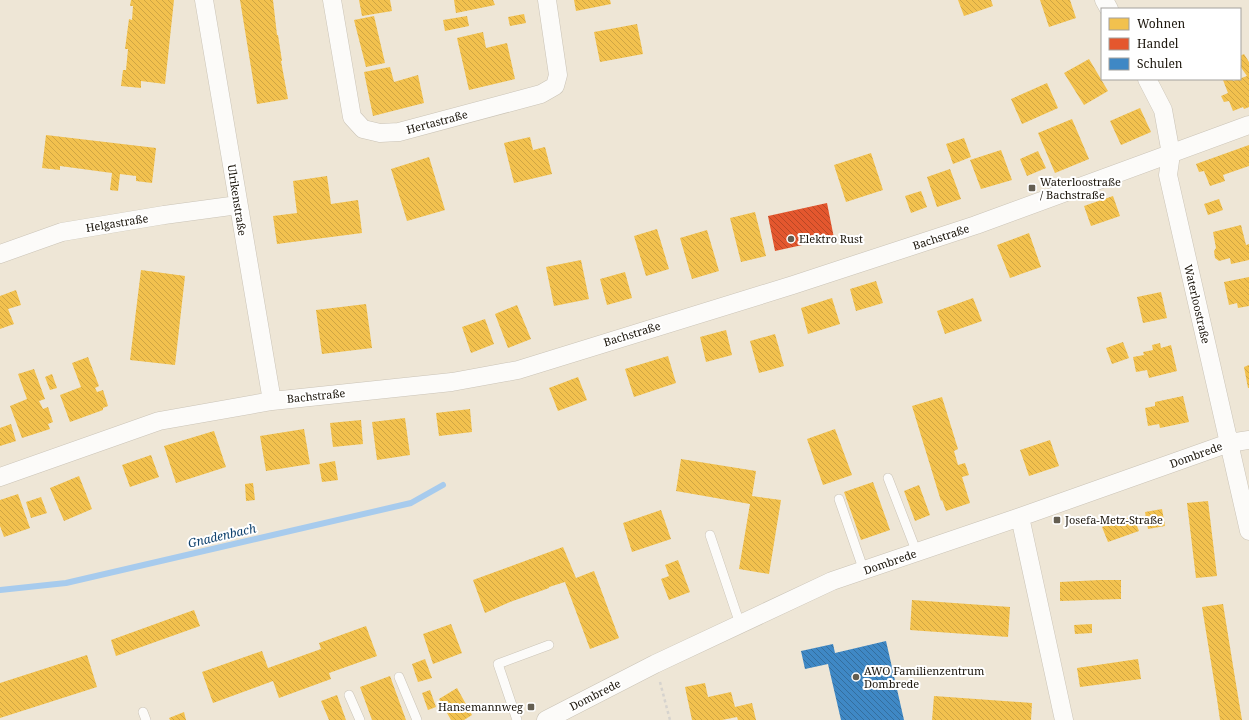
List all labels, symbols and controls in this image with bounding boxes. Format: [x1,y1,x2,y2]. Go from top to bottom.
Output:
legend [1101,8,1241,80]
text: Wohnen [1137,15,1186,32]
text: Handel [1137,35,1179,52]
text: Schulen [1137,55,1183,72]
street label: Hertastraße [405,106,469,137]
street label: Ulrikenstraße [224,163,251,237]
place label: Waterloostraße / Bachstraße [1040,174,1121,202]
marker: Waterloostraße / Bachstraße [1027,183,1037,193]
street label: Helgastraße [85,210,149,235]
street label: Bachstraße [911,220,971,253]
place label: Elektro Rust [799,231,863,246]
marker: Elektro Rust [786,234,796,244]
street label: Waterloostraße [1181,263,1214,345]
street label: Bachstraße [602,318,662,349]
street label: Bachstraße [286,385,346,406]
street label: Dombrede [1167,438,1224,471]
place label: Josefa-Metz-Straße [1064,512,1163,527]
marker: Josefa-Metz-Straße [1052,515,1062,525]
water label: Gnadenbach [186,519,258,552]
street label: Dombrede [861,545,918,578]
place label: AWO Familienzentrum Dombrede [864,663,985,691]
marker: AWO Familienzentrum Dombrede [851,672,861,682]
street label: Dombrede [567,675,623,714]
place label: Hansemannweg [438,699,523,714]
marker: Hansemannweg [526,702,536,712]

